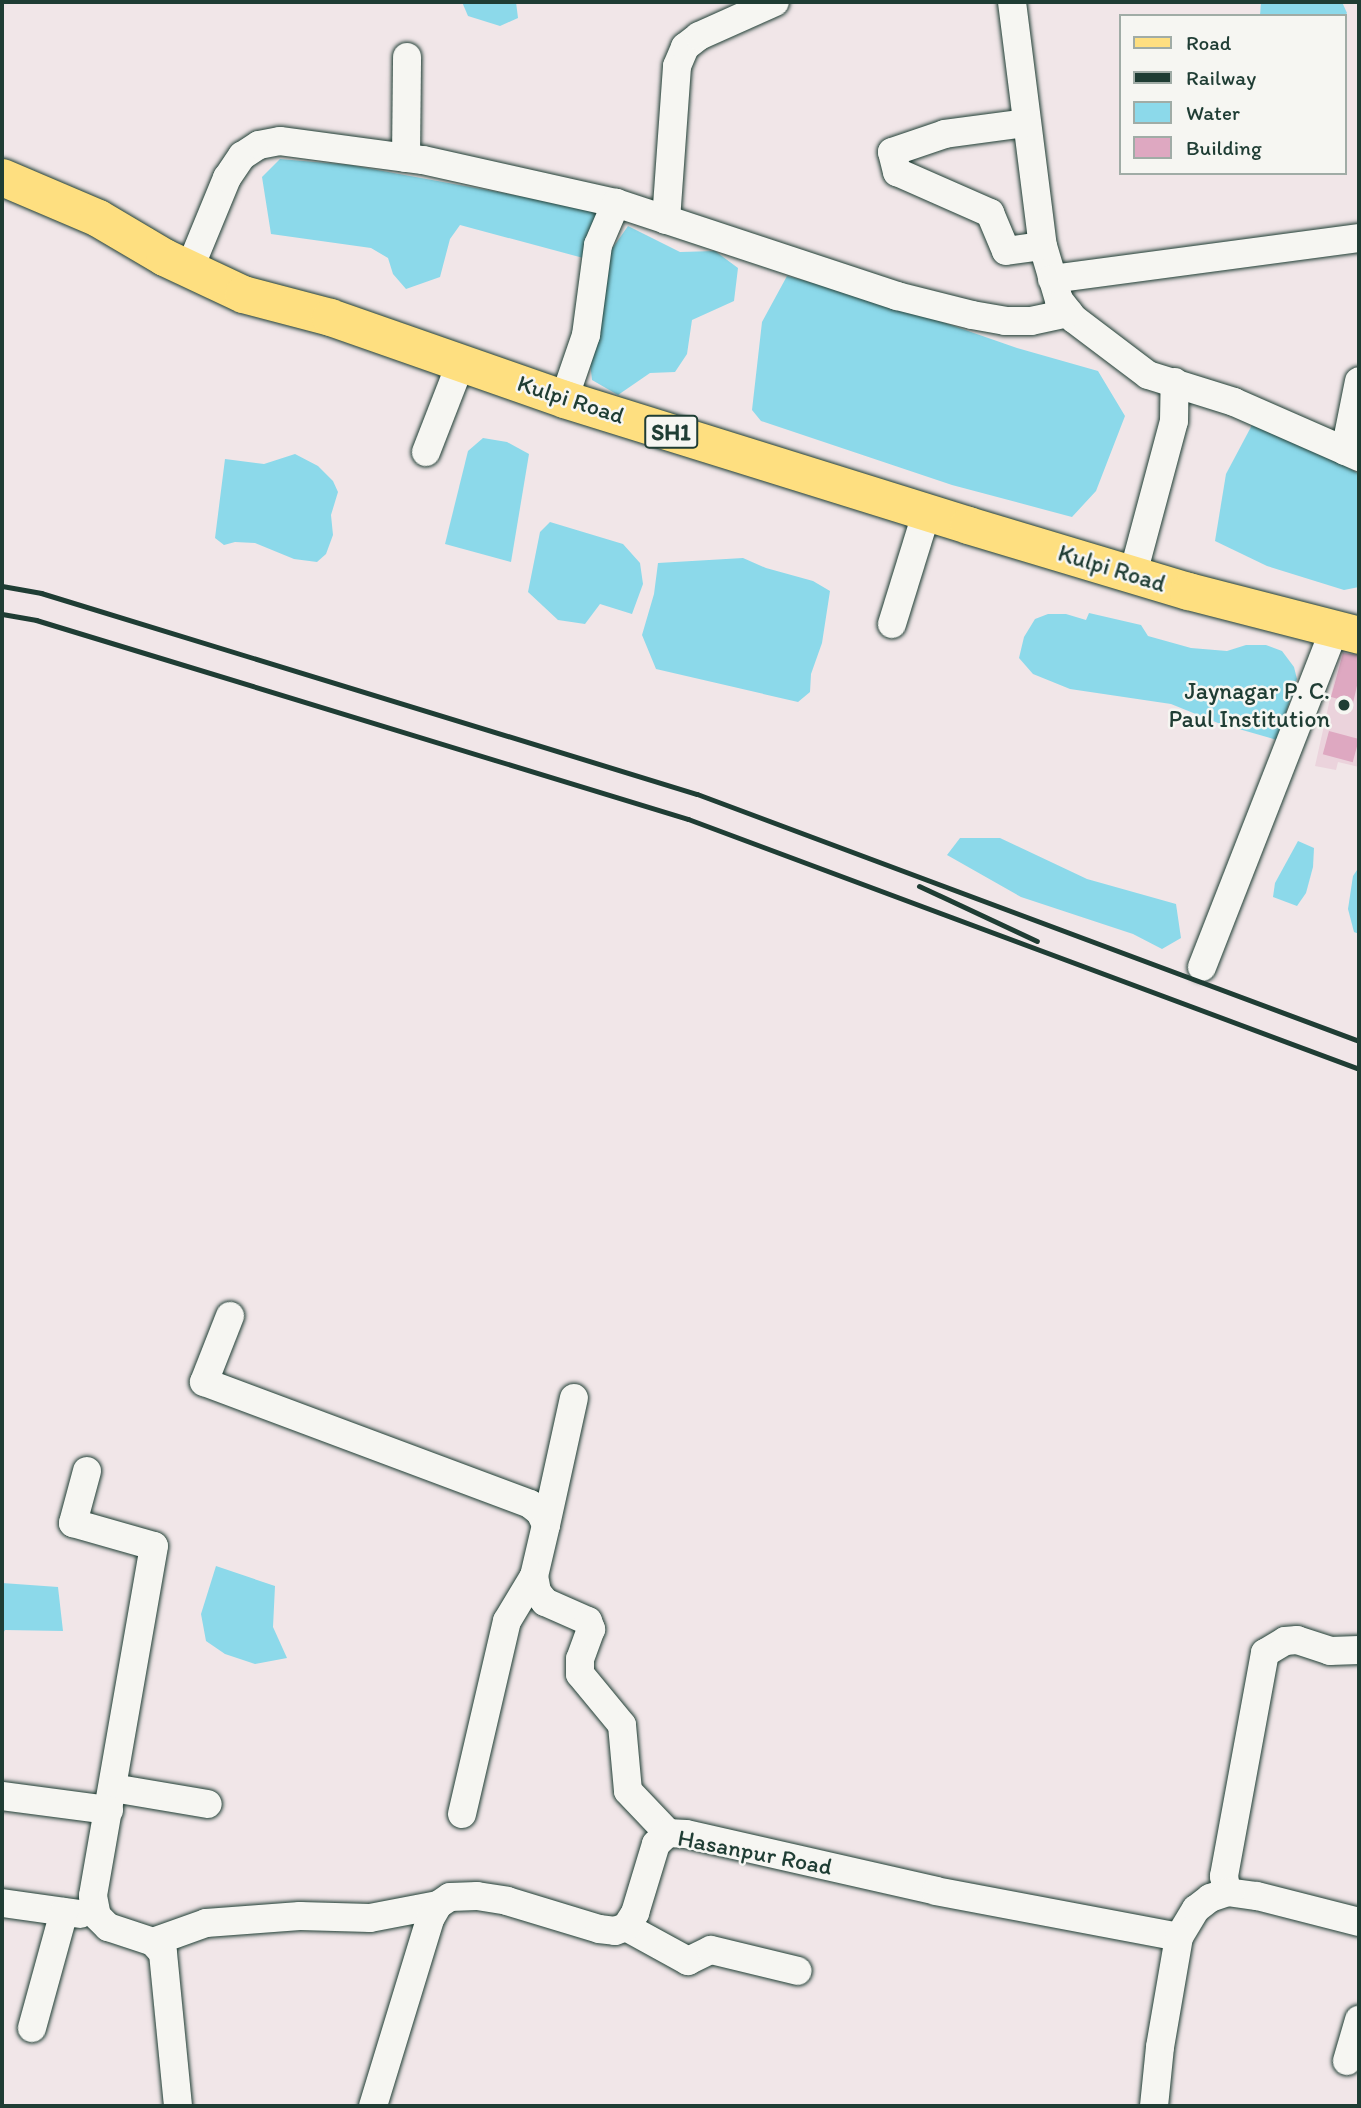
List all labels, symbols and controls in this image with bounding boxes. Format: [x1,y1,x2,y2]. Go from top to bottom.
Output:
legend [1120,14,1347,175]
text: Road [1186,30,1231,55]
text: Railway [1186,65,1256,90]
text: Water [1186,100,1240,125]
text: Building [1186,135,1262,160]
street label: Kulpi Road [514,368,628,430]
road number: SH1 [643,412,699,452]
street label: Kulpi Road [1055,538,1169,598]
place label: Jaynagar P. C. Paul Institution [1168,677,1330,733]
marker: Jaynagar P. C. Paul Institution [1336,697,1352,713]
street label: Hasanpur Road [675,1823,835,1881]

